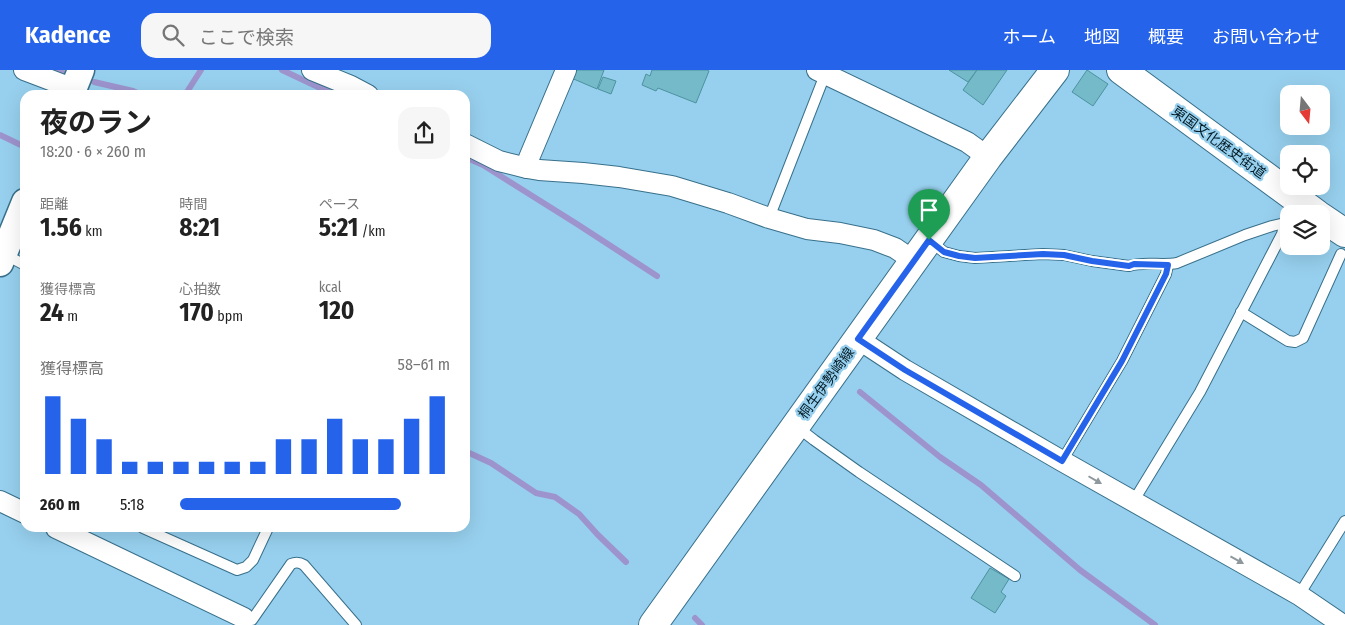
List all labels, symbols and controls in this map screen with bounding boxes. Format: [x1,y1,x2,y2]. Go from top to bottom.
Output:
search box [141,13,491,58]
text: Kadence [25,21,111,49]
icon: search [159,21,187,49]
text: ここで検索 [199,26,294,49]
text: ホーム [1003,26,1056,48]
text: 地図 [1084,26,1120,48]
text: 概要 [1148,26,1184,48]
text: お問い合わせ [1212,26,1320,48]
north arrow [1280,85,1330,135]
map controls [1280,85,1330,255]
street label: 東国文化歴史街道 [1168,103,1269,182]
text: 夜のラン [40,106,152,139]
button: share [398,107,450,159]
text: 18:20 · 6 × 260 m [40,142,146,161]
button: locate [1280,145,1330,195]
pin [908,189,950,240]
text: 距離 [40,196,68,213]
text: 時間 [179,196,207,213]
text: ペース [319,196,360,213]
icon: arrive [915,196,943,224]
button: layers [1280,205,1330,255]
text: 1.56 [40,213,82,243]
text: 8:21 [179,213,220,243]
text: 5:21 [319,213,358,243]
text: km [82,223,103,240]
text: /km [358,223,386,240]
text: kcal [319,279,341,296]
text: 獲得標高 [40,281,96,298]
text: 心拍数 [179,281,221,298]
text: 120 [319,296,354,326]
text: 24 [40,298,64,328]
text: 170 [179,298,214,328]
text: m [64,308,78,325]
text: bpm [214,308,243,325]
street label: 桐生伊勢崎線 [795,344,858,422]
text: 58–61 m [398,355,450,374]
text: 獲得標高 [40,359,104,378]
one-way arrow [1089,476,1102,485]
text: 260 m [40,495,80,514]
text: 5:18 [120,495,144,514]
one-way arrow [1230,556,1243,565]

